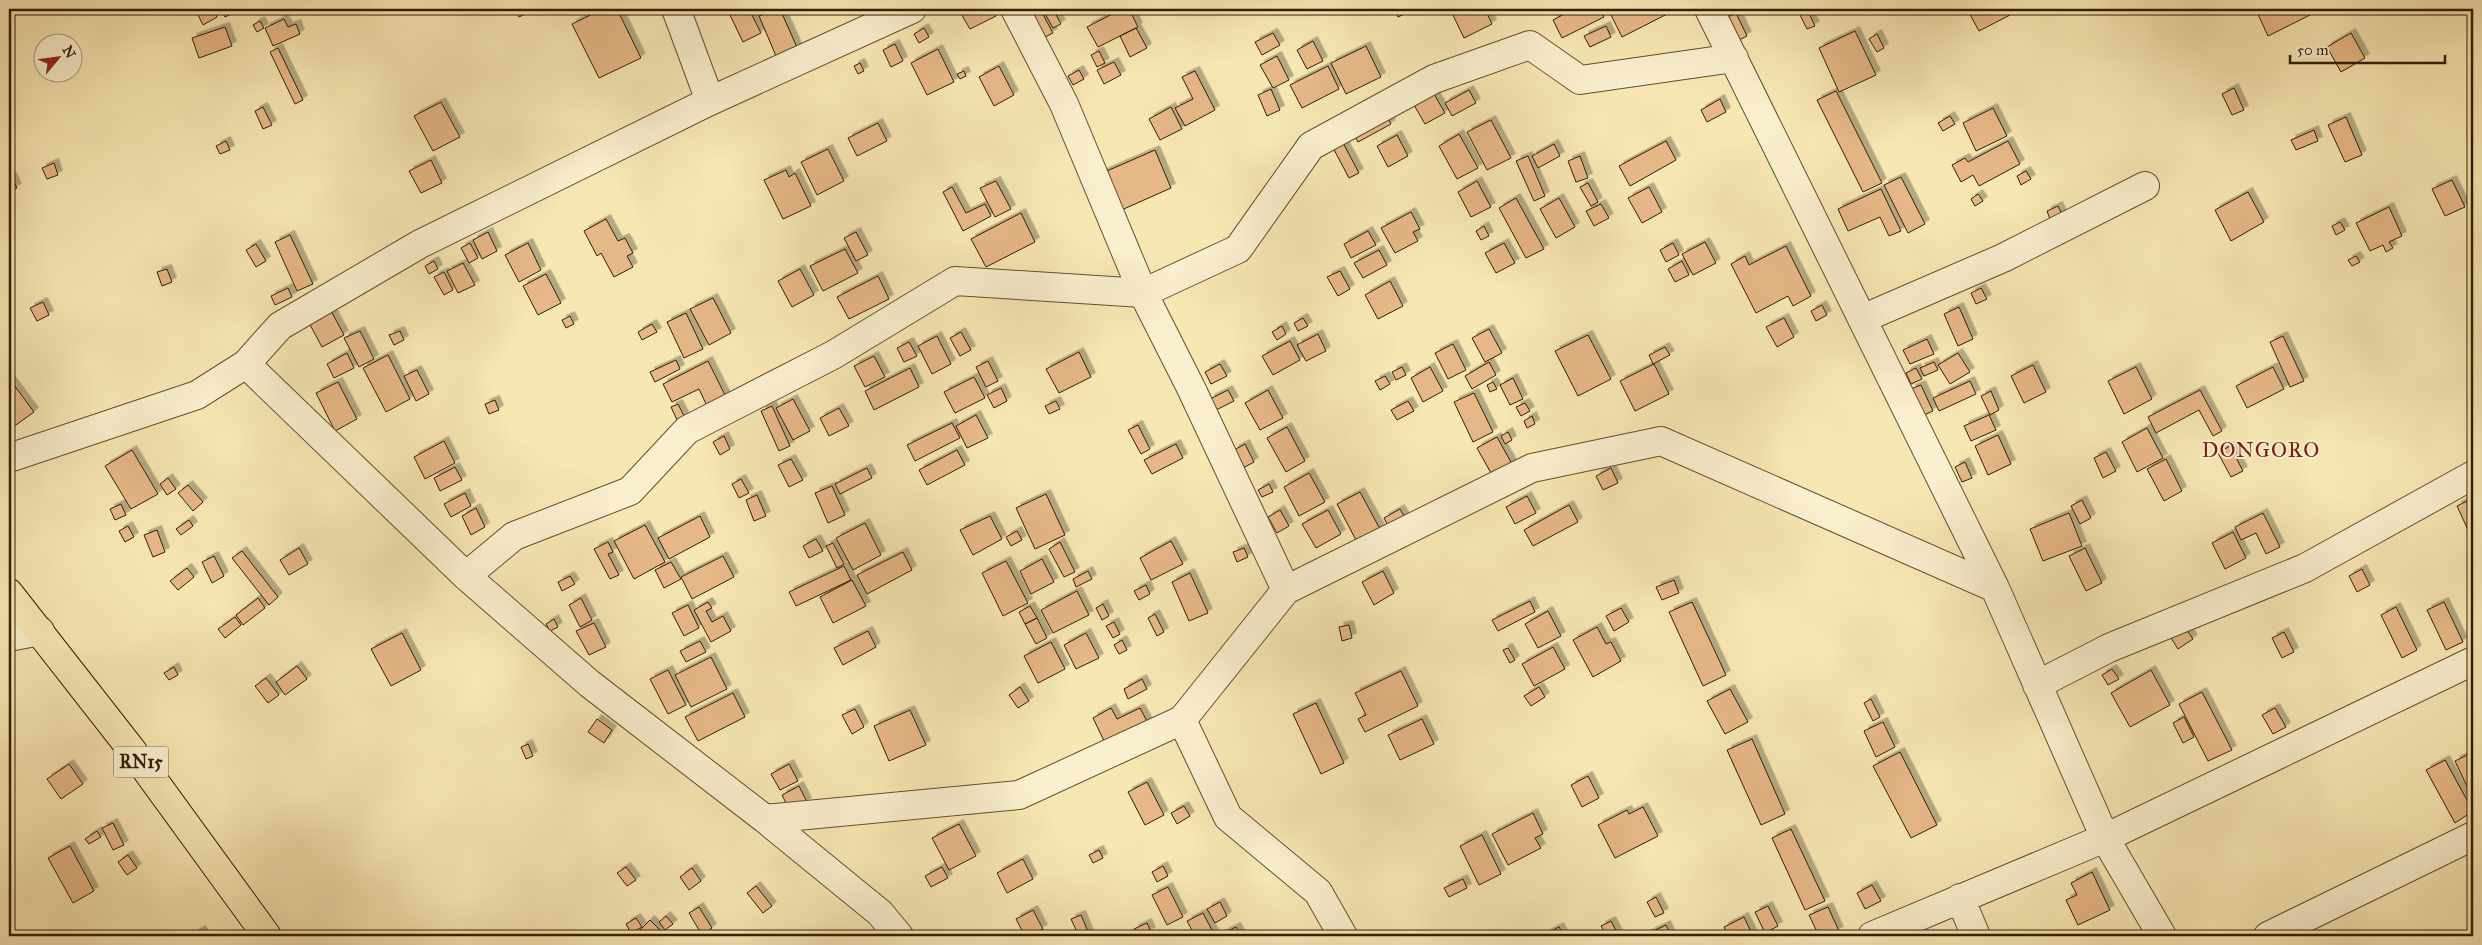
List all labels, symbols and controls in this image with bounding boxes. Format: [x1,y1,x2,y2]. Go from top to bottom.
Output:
north arrow [32,32,82,82]
scale bar [2290,32,2444,64]
text: 50 m [2297,41,2329,59]
text: N [59,43,79,61]
district label: DONGORO [2202,437,2320,463]
road number: RN15 [114,746,168,778]

